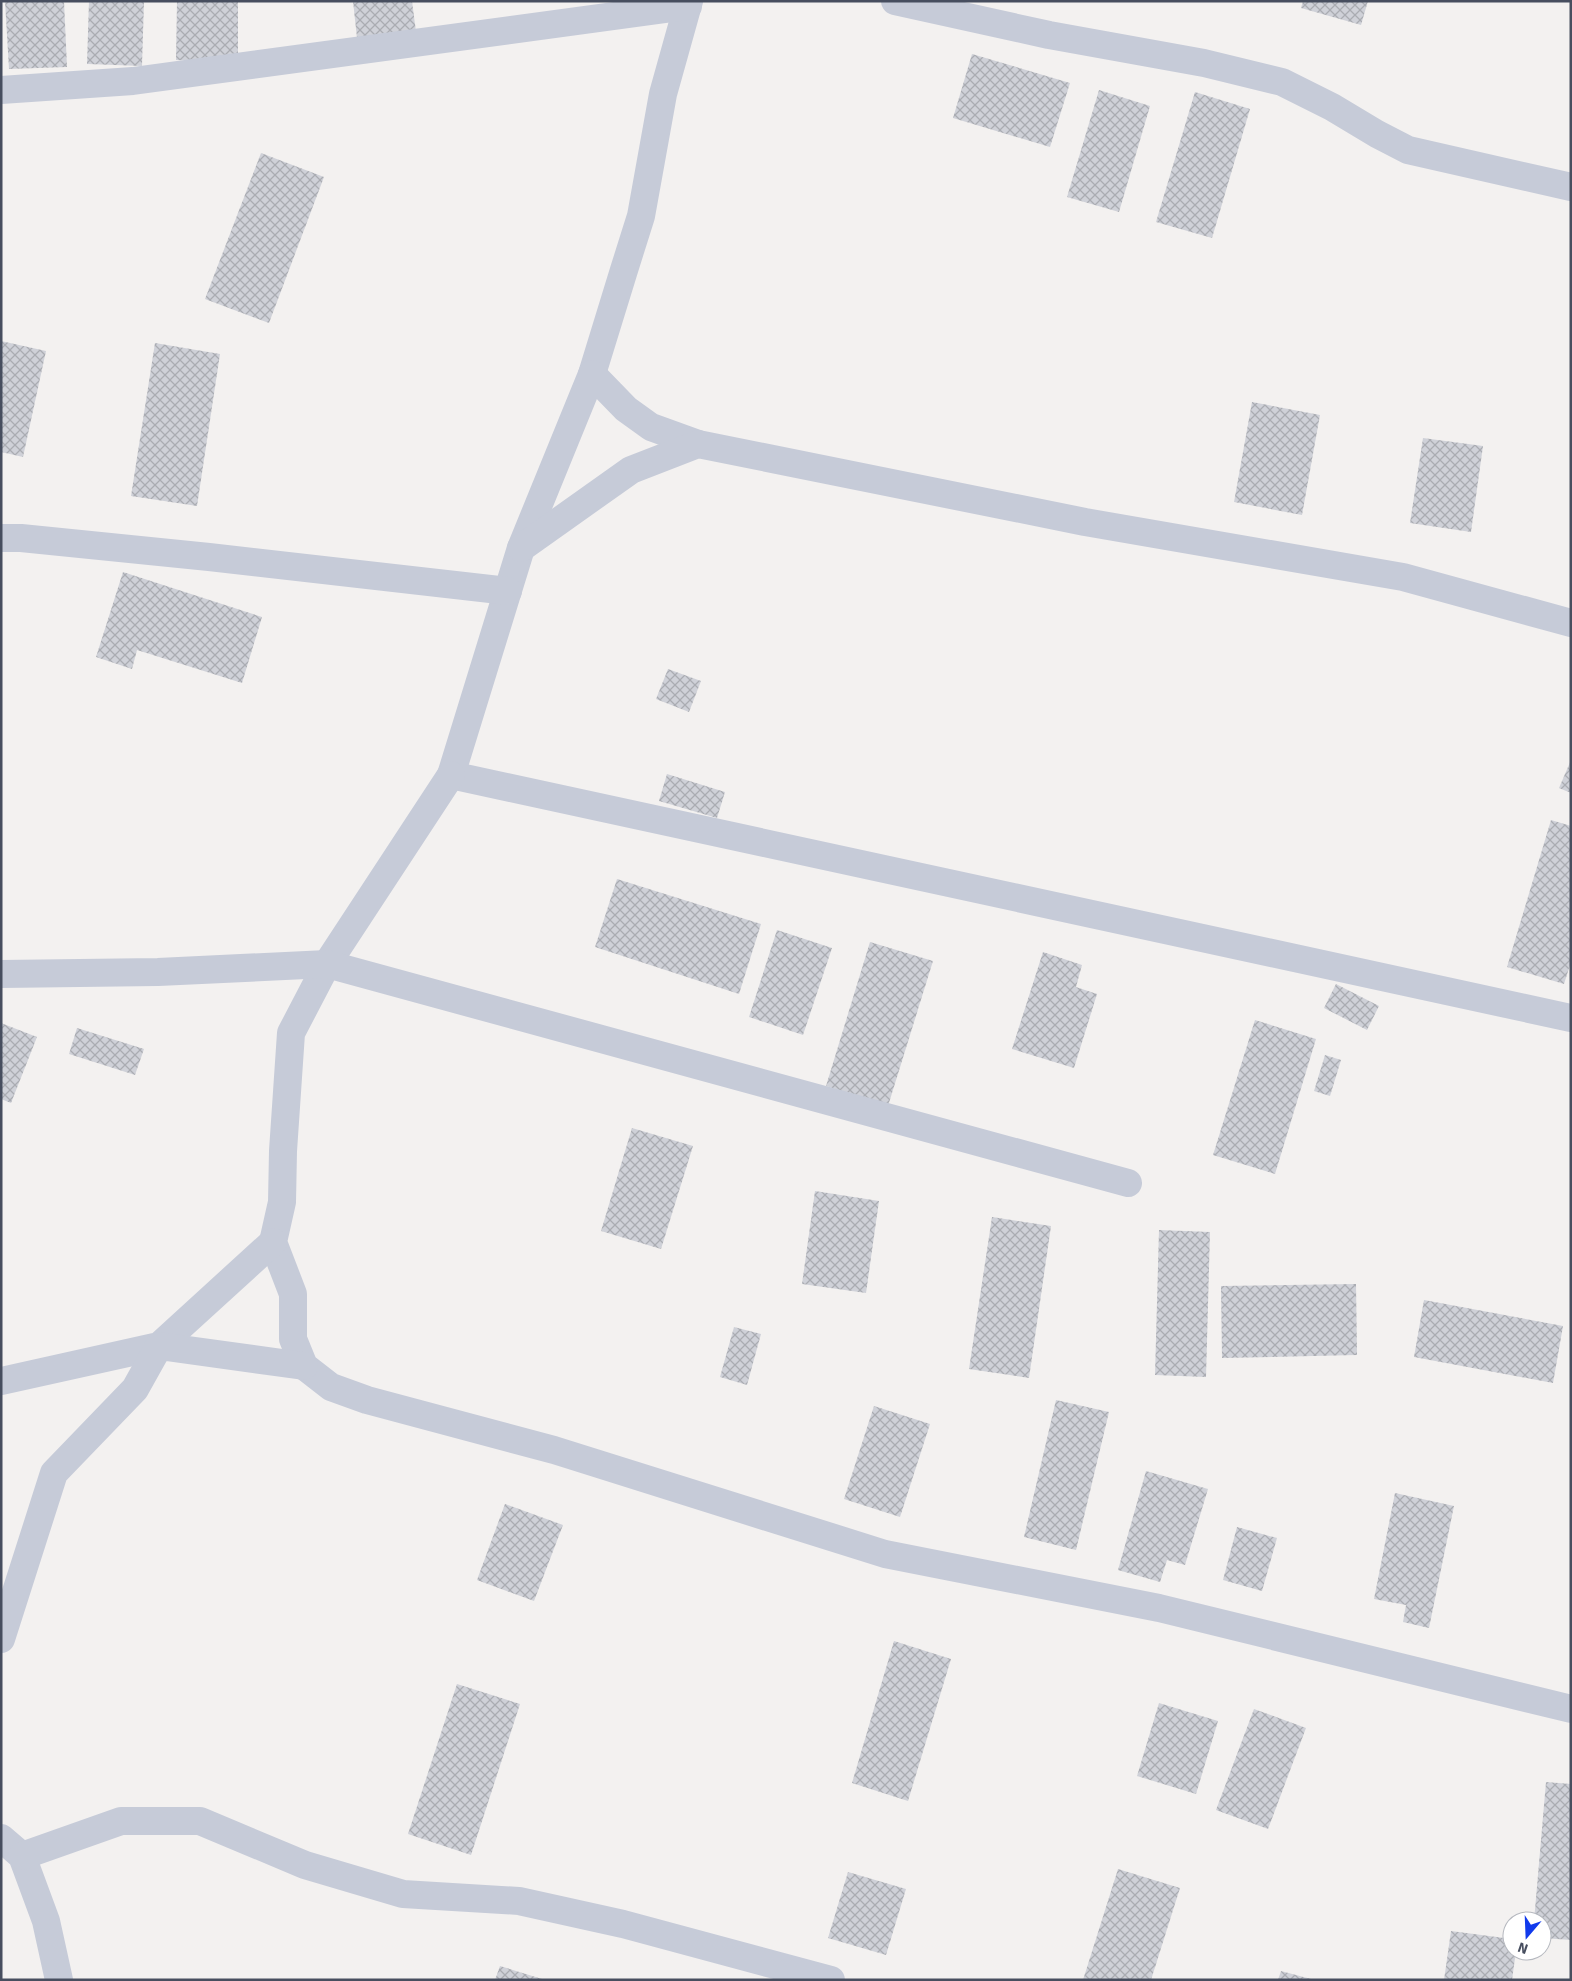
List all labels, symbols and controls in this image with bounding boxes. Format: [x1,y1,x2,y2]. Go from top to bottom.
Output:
north arrow [1502,1911,1552,1961]
text: N [1516,1938,1530,1957]

